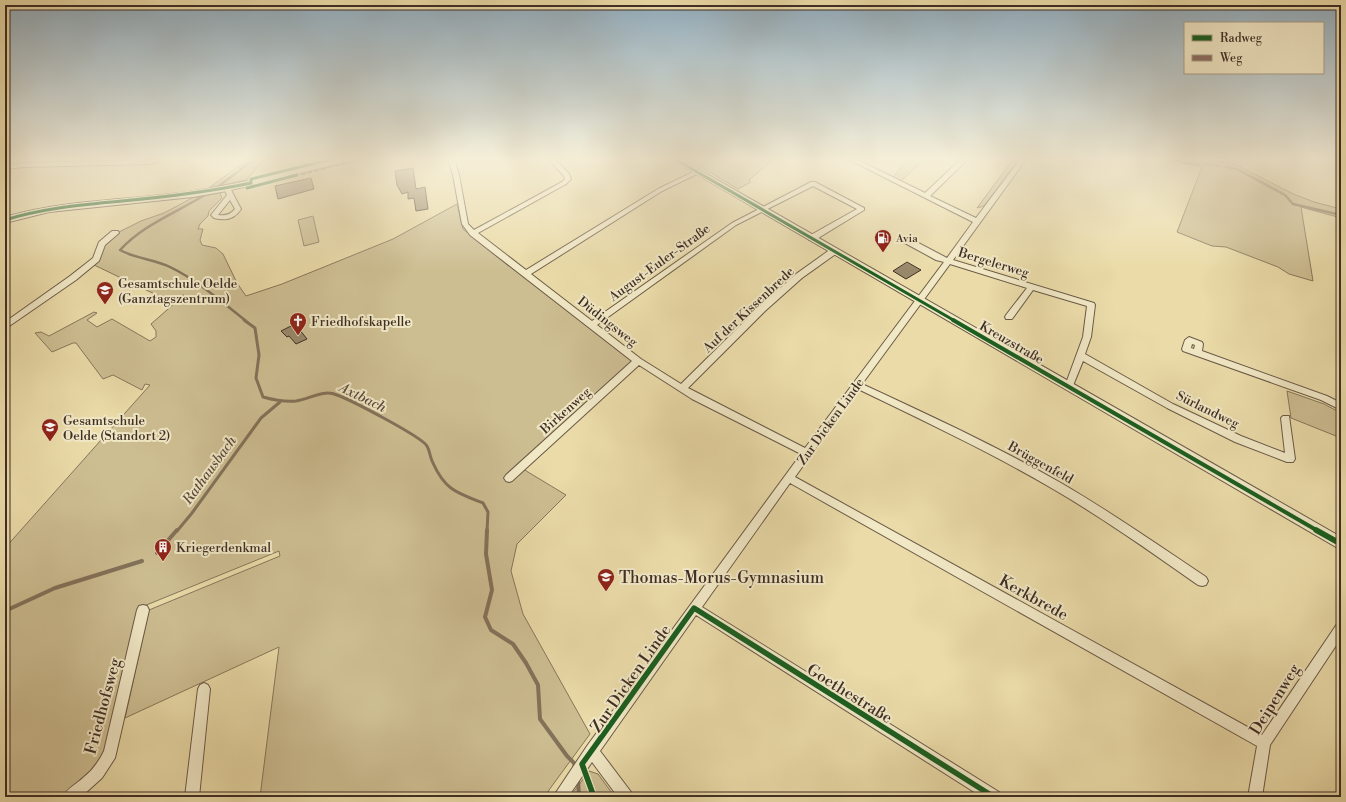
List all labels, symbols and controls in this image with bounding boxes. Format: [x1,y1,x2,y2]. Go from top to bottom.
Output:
legend [1184,22,1324,74]
text: Radweg [1220,31,1263,46]
text: Weg [1219,51,1243,66]
street label: August-Euler-Straße [605,220,714,305]
fuel station icon: Avia [873,228,893,253]
place label: Avia [895,232,918,246]
street label: Bergelerweg [955,244,1031,281]
street label: Auf der Kissenbrede [699,263,798,357]
place label: Gesamtschule Oelde (Ganztagszentrum) [118,276,238,307]
school or university icon: Gesamtschule Oelde (Ganztagszentrum) [95,280,115,305]
street label: Düdingsweg [574,293,641,350]
church icon: Friedhofskapelle [288,311,308,336]
place label: Friedhofskapelle [311,314,411,330]
street label: Kreuzstraße [976,318,1047,368]
street label: Zur Dicken Linde [794,375,868,468]
water label: Axtbach [335,378,389,417]
street label: Birkenweg [537,384,594,438]
street label: Sürlandweg [1173,388,1242,432]
place label: Gesamtschule Oelde (Standort 2) [63,413,170,444]
school or university icon: Gesamtschule Oelde (Standort 2) [40,417,60,442]
water label: Rathausbach [178,433,241,509]
street label: Brüggenfeld [1004,438,1077,488]
building icon: Kriegerdenkmal [153,537,173,562]
place label: Kriegerdenkmal [176,540,271,556]
school or university icon: Thomas-Morus-Gymnasium [596,567,616,592]
place label: Thomas-Morus-Gymnasium [619,568,824,588]
street label: Kerkbrede [995,571,1072,625]
street label: Zur Dicken Linde [586,621,676,736]
street label: Friedhofsweg [81,655,126,757]
street label: Goethestraße [803,660,896,728]
street label: Deipenweg [1245,660,1305,739]

